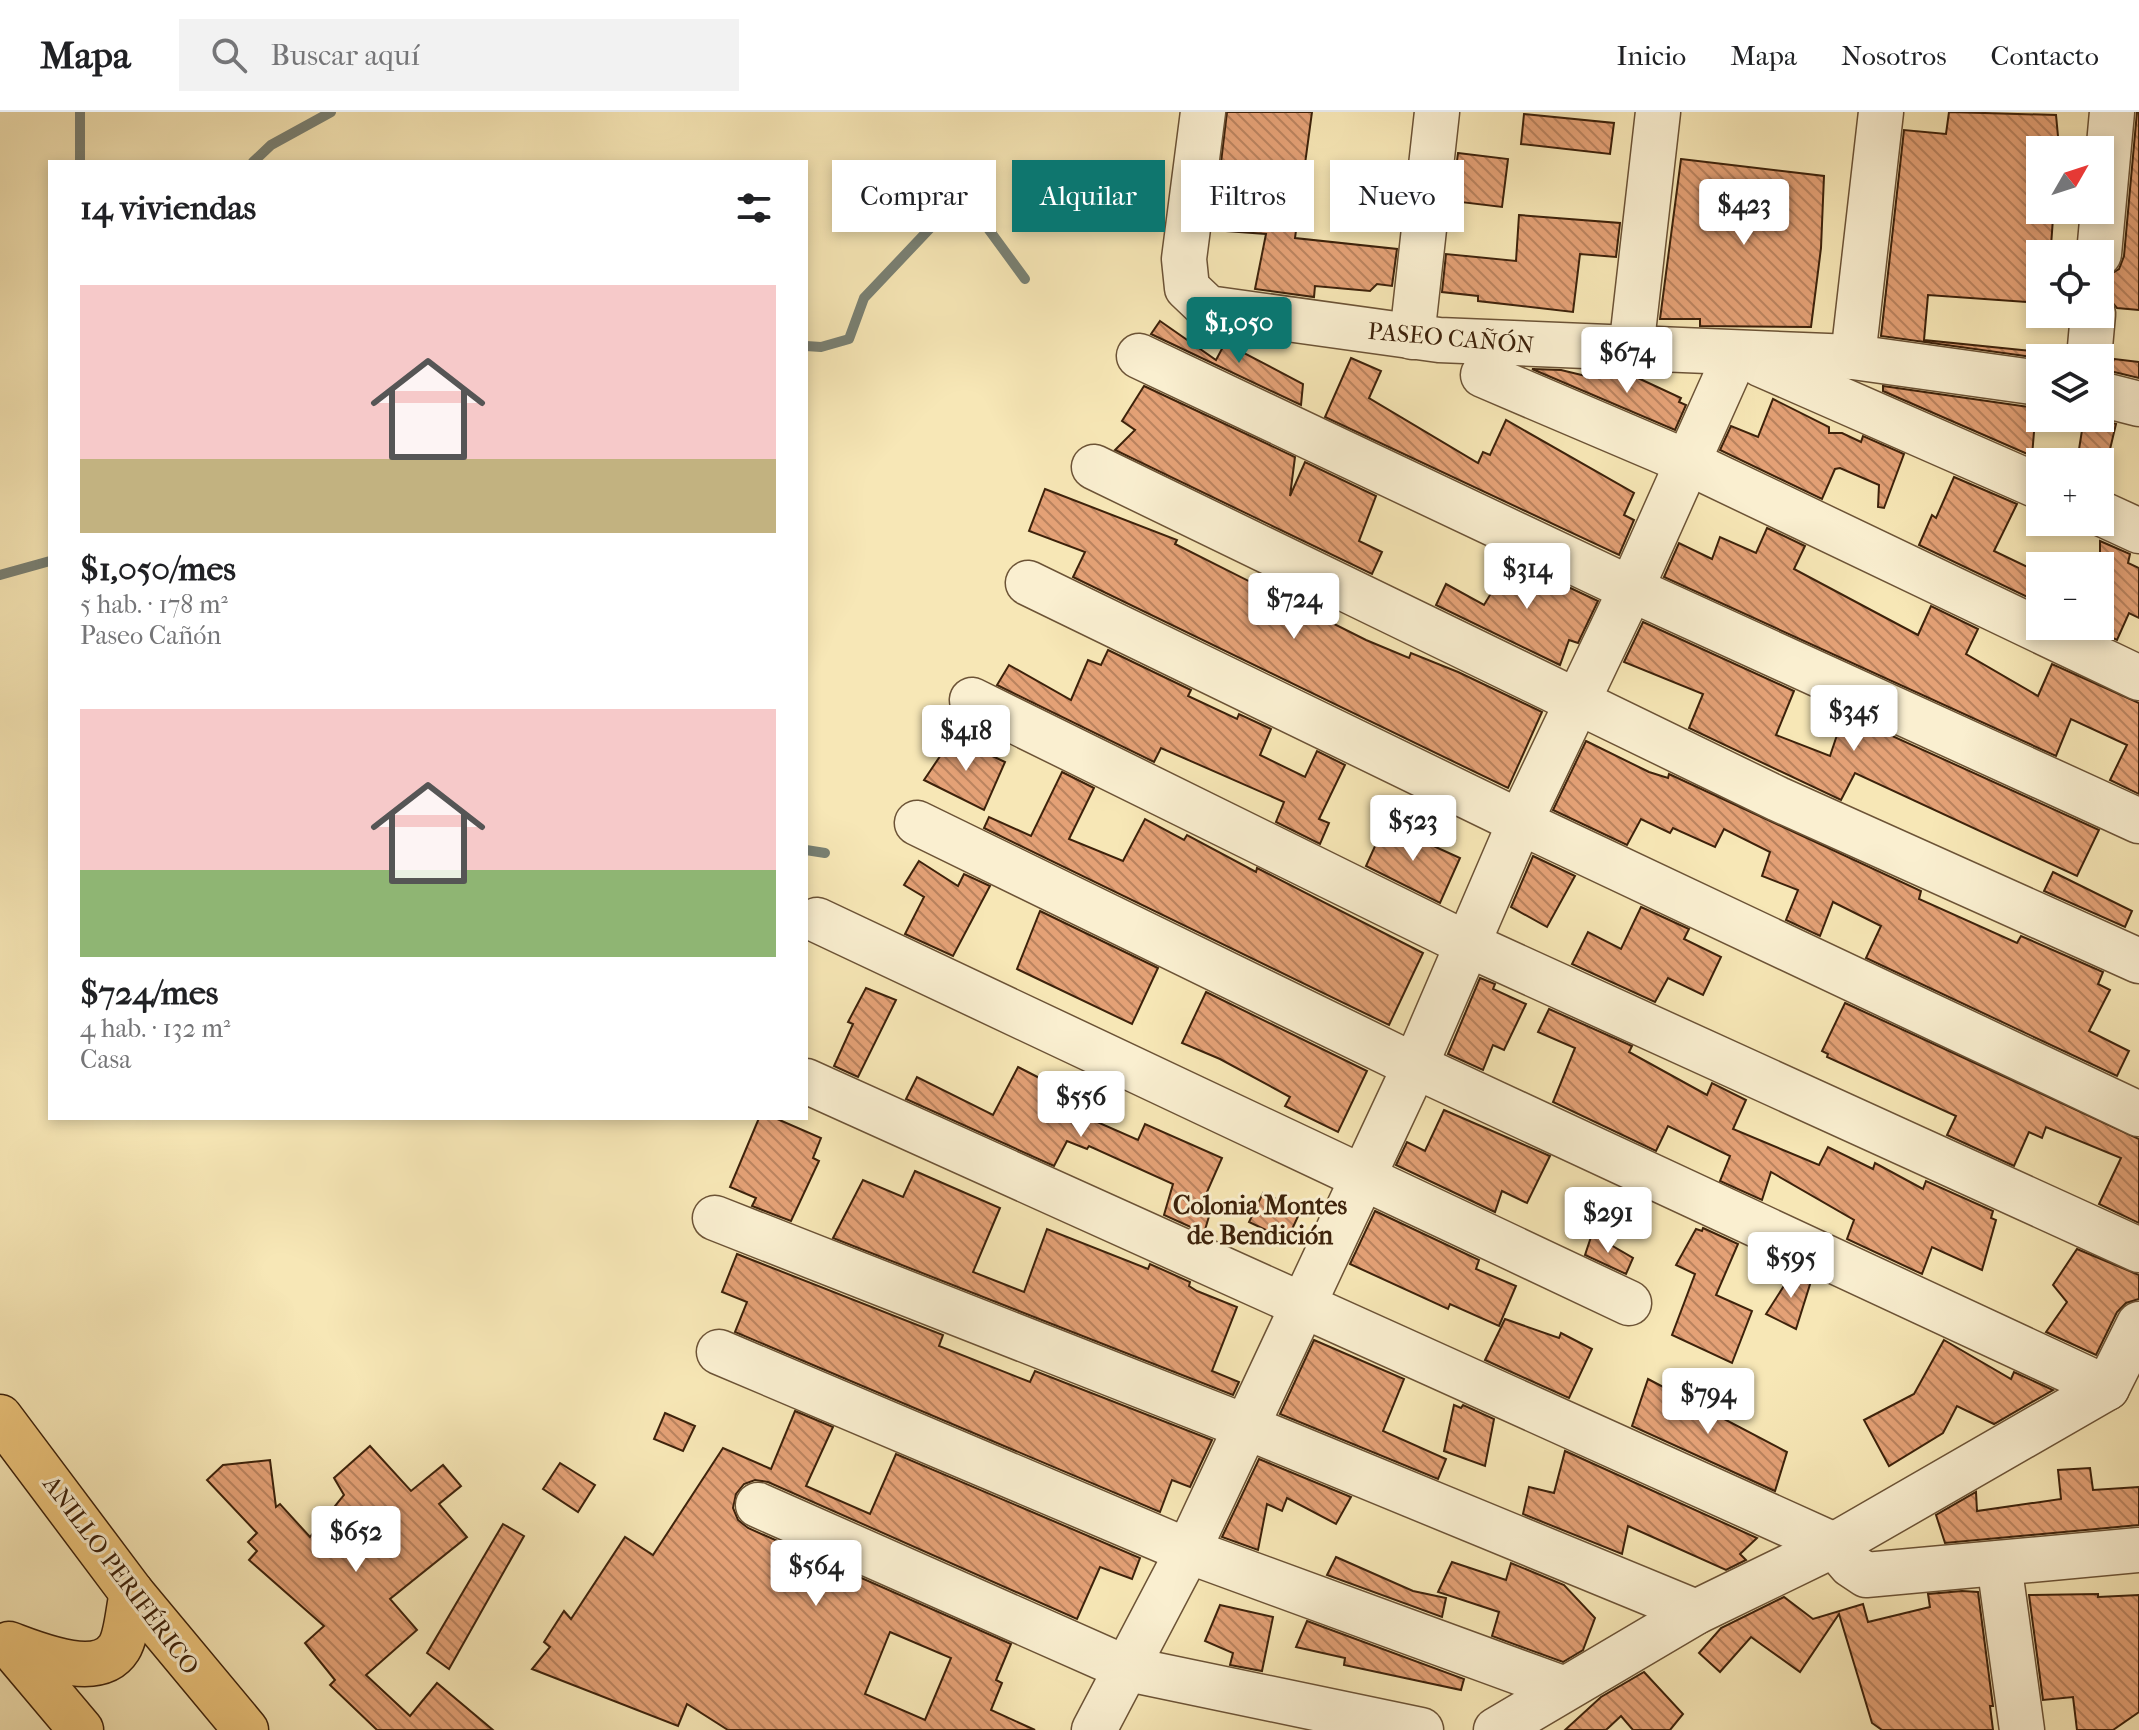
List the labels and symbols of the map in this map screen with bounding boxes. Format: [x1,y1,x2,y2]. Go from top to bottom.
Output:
north arrow [2026,136,2114,224]
pin: $423 [1697,179,1791,247]
pin: $1,050 [1174,297,1304,365]
street label: PASEO CAÑÓN [1367,316,1535,359]
pin: $674 [1580,327,1674,395]
pin: $314 [1480,543,1574,611]
pin: $724 [1247,573,1341,641]
pin: $345 [1807,685,1901,753]
pin: $418 [919,705,1013,773]
pin: $523 [1366,795,1460,863]
pin: $556 [1034,1071,1128,1139]
pin: $291 [1561,1187,1655,1255]
district label: Colonia Montes de Bendición [1173,1190,1347,1251]
pin: $595 [1744,1232,1838,1300]
pin: $794 [1661,1368,1755,1436]
street label: ANILLO PERIFÉRICO [37,1469,206,1680]
pin: $652 [309,1506,403,1574]
pin: $564 [769,1540,863,1608]

